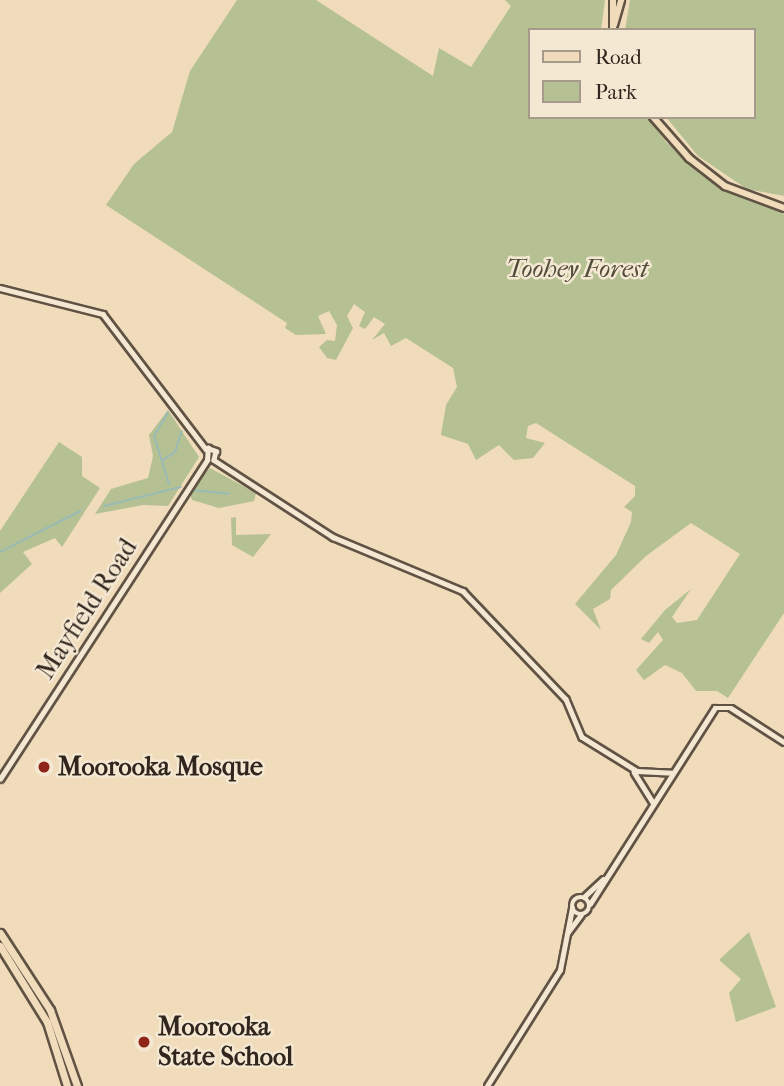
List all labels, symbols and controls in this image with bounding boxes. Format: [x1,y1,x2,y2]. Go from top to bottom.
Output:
legend [528,28,756,119]
text: Road [595,45,642,69]
text: Park [595,80,637,104]
park label: Toohey Forest [506,253,648,285]
street label: Mayfield Road [30,533,144,685]
place label: Moorooka Mosque [58,751,263,783]
marker: Moorooka Mosque [36,759,52,775]
place label: Moorooka State School [158,1011,293,1072]
marker: Moorooka State School [136,1034,152,1050]

